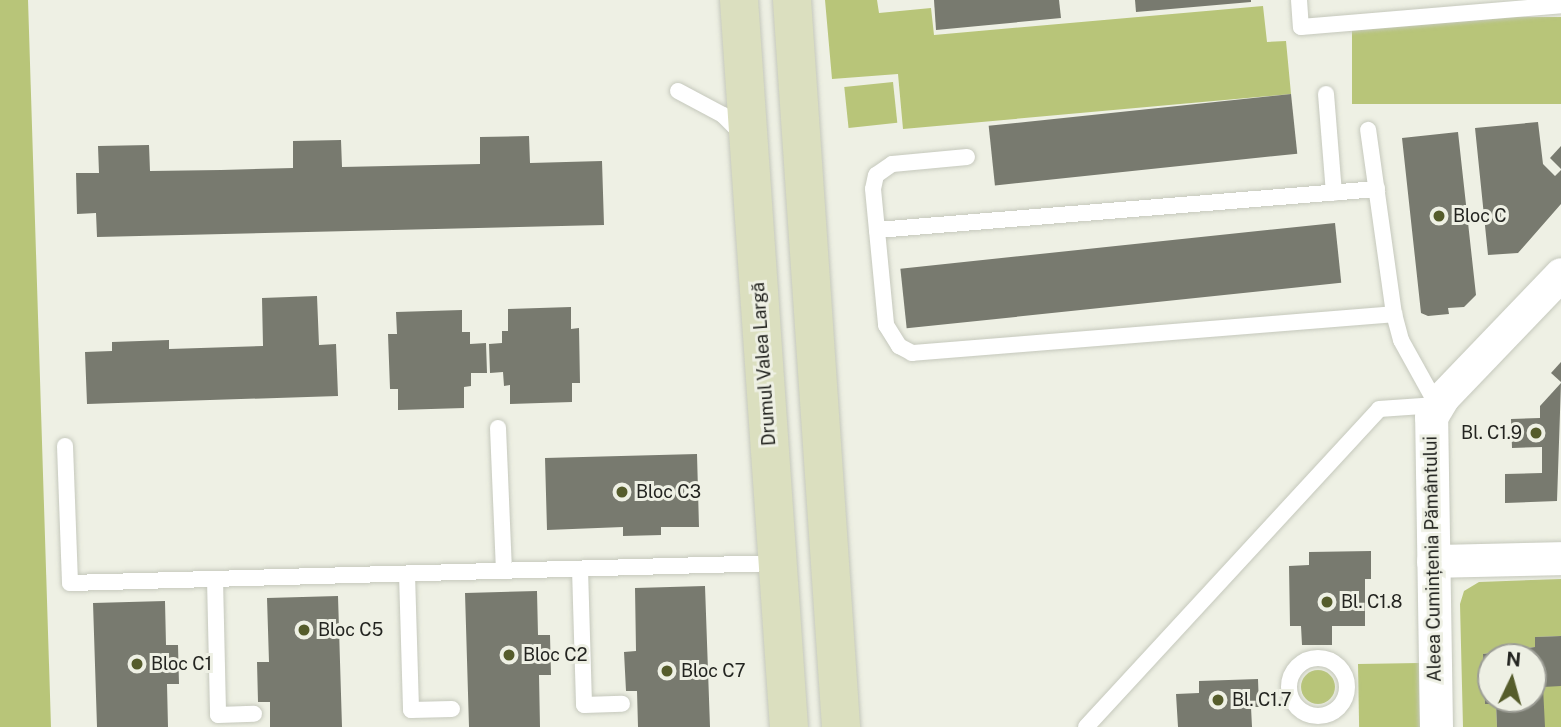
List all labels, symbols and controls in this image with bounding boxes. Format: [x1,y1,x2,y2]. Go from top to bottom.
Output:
place label: Bloc C [1453,205,1507,227]
marker: Bloc C [1431,208,1447,224]
street label: Drumul Valea Largă [747,281,781,447]
place label: Bl. C1.9 [1461,422,1522,444]
marker: Bl. C1.9 [1528,425,1544,441]
street label: Aleea Cumințenia Pământului [1420,436,1446,682]
place label: Bloc C3 [636,481,701,503]
marker: Bloc C3 [614,484,630,500]
place label: Bl. C1.8 [1341,591,1402,613]
marker: Bl. C1.8 [1319,594,1335,610]
place label: Bloc C5 [318,619,383,641]
marker: Bloc C5 [296,622,312,638]
north arrow [1477,643,1547,713]
place label: Bloc C2 [523,644,588,666]
marker: Bloc C2 [501,647,517,663]
text: N [1505,647,1522,671]
place label: Bloc C1 [151,653,212,675]
marker: Bloc C1 [129,656,145,672]
place label: Bloc C7 [681,660,746,682]
marker: Bloc C7 [659,663,675,679]
place label: Bl. C1.7 [1232,689,1292,711]
marker: Bl. C1.7 [1210,692,1226,708]

